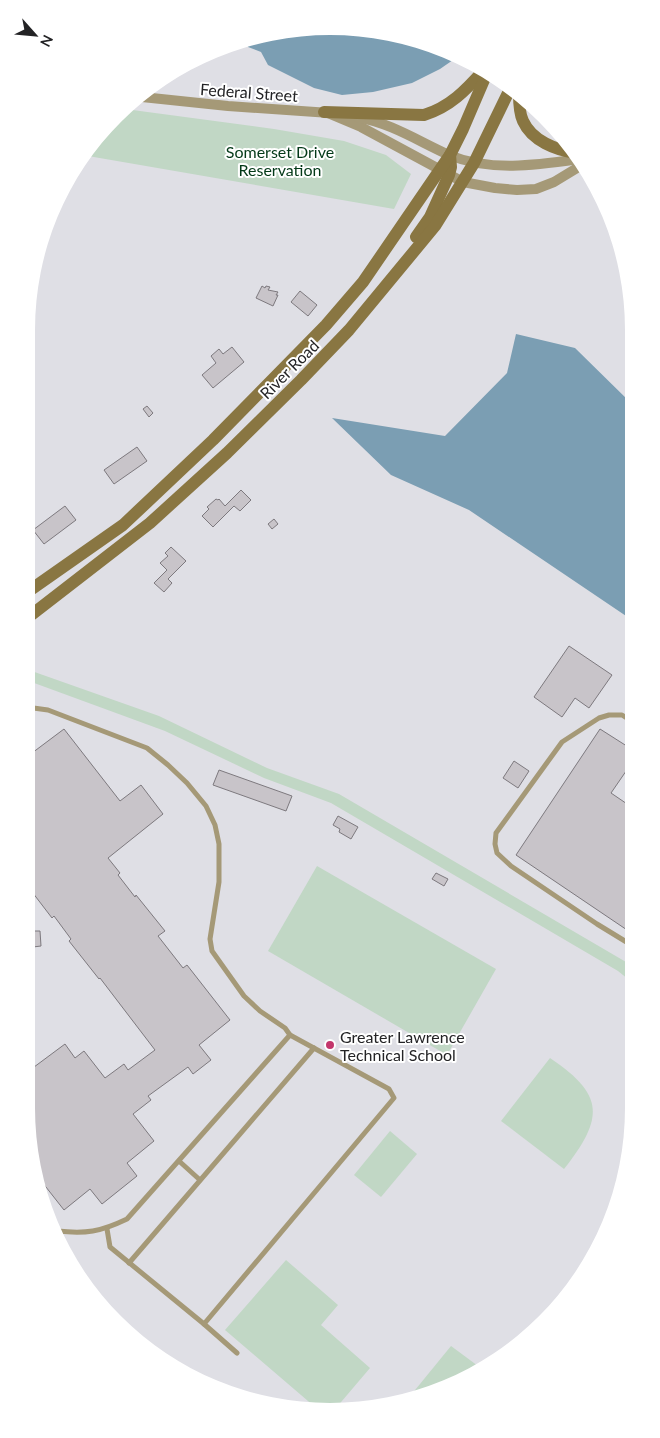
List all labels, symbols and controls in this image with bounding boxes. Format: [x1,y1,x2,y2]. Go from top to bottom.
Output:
north arrow [10,10,60,60]
text: N [37,32,57,50]
street label: Federal Street [200,79,299,105]
park label: Somerset Drive Reservation [226,142,334,179]
street label: River Road [256,336,322,402]
place label: Greater Lawrence Technical School [340,1027,465,1064]
marker: Greater Lawrence Technical School [324,1039,336,1051]

